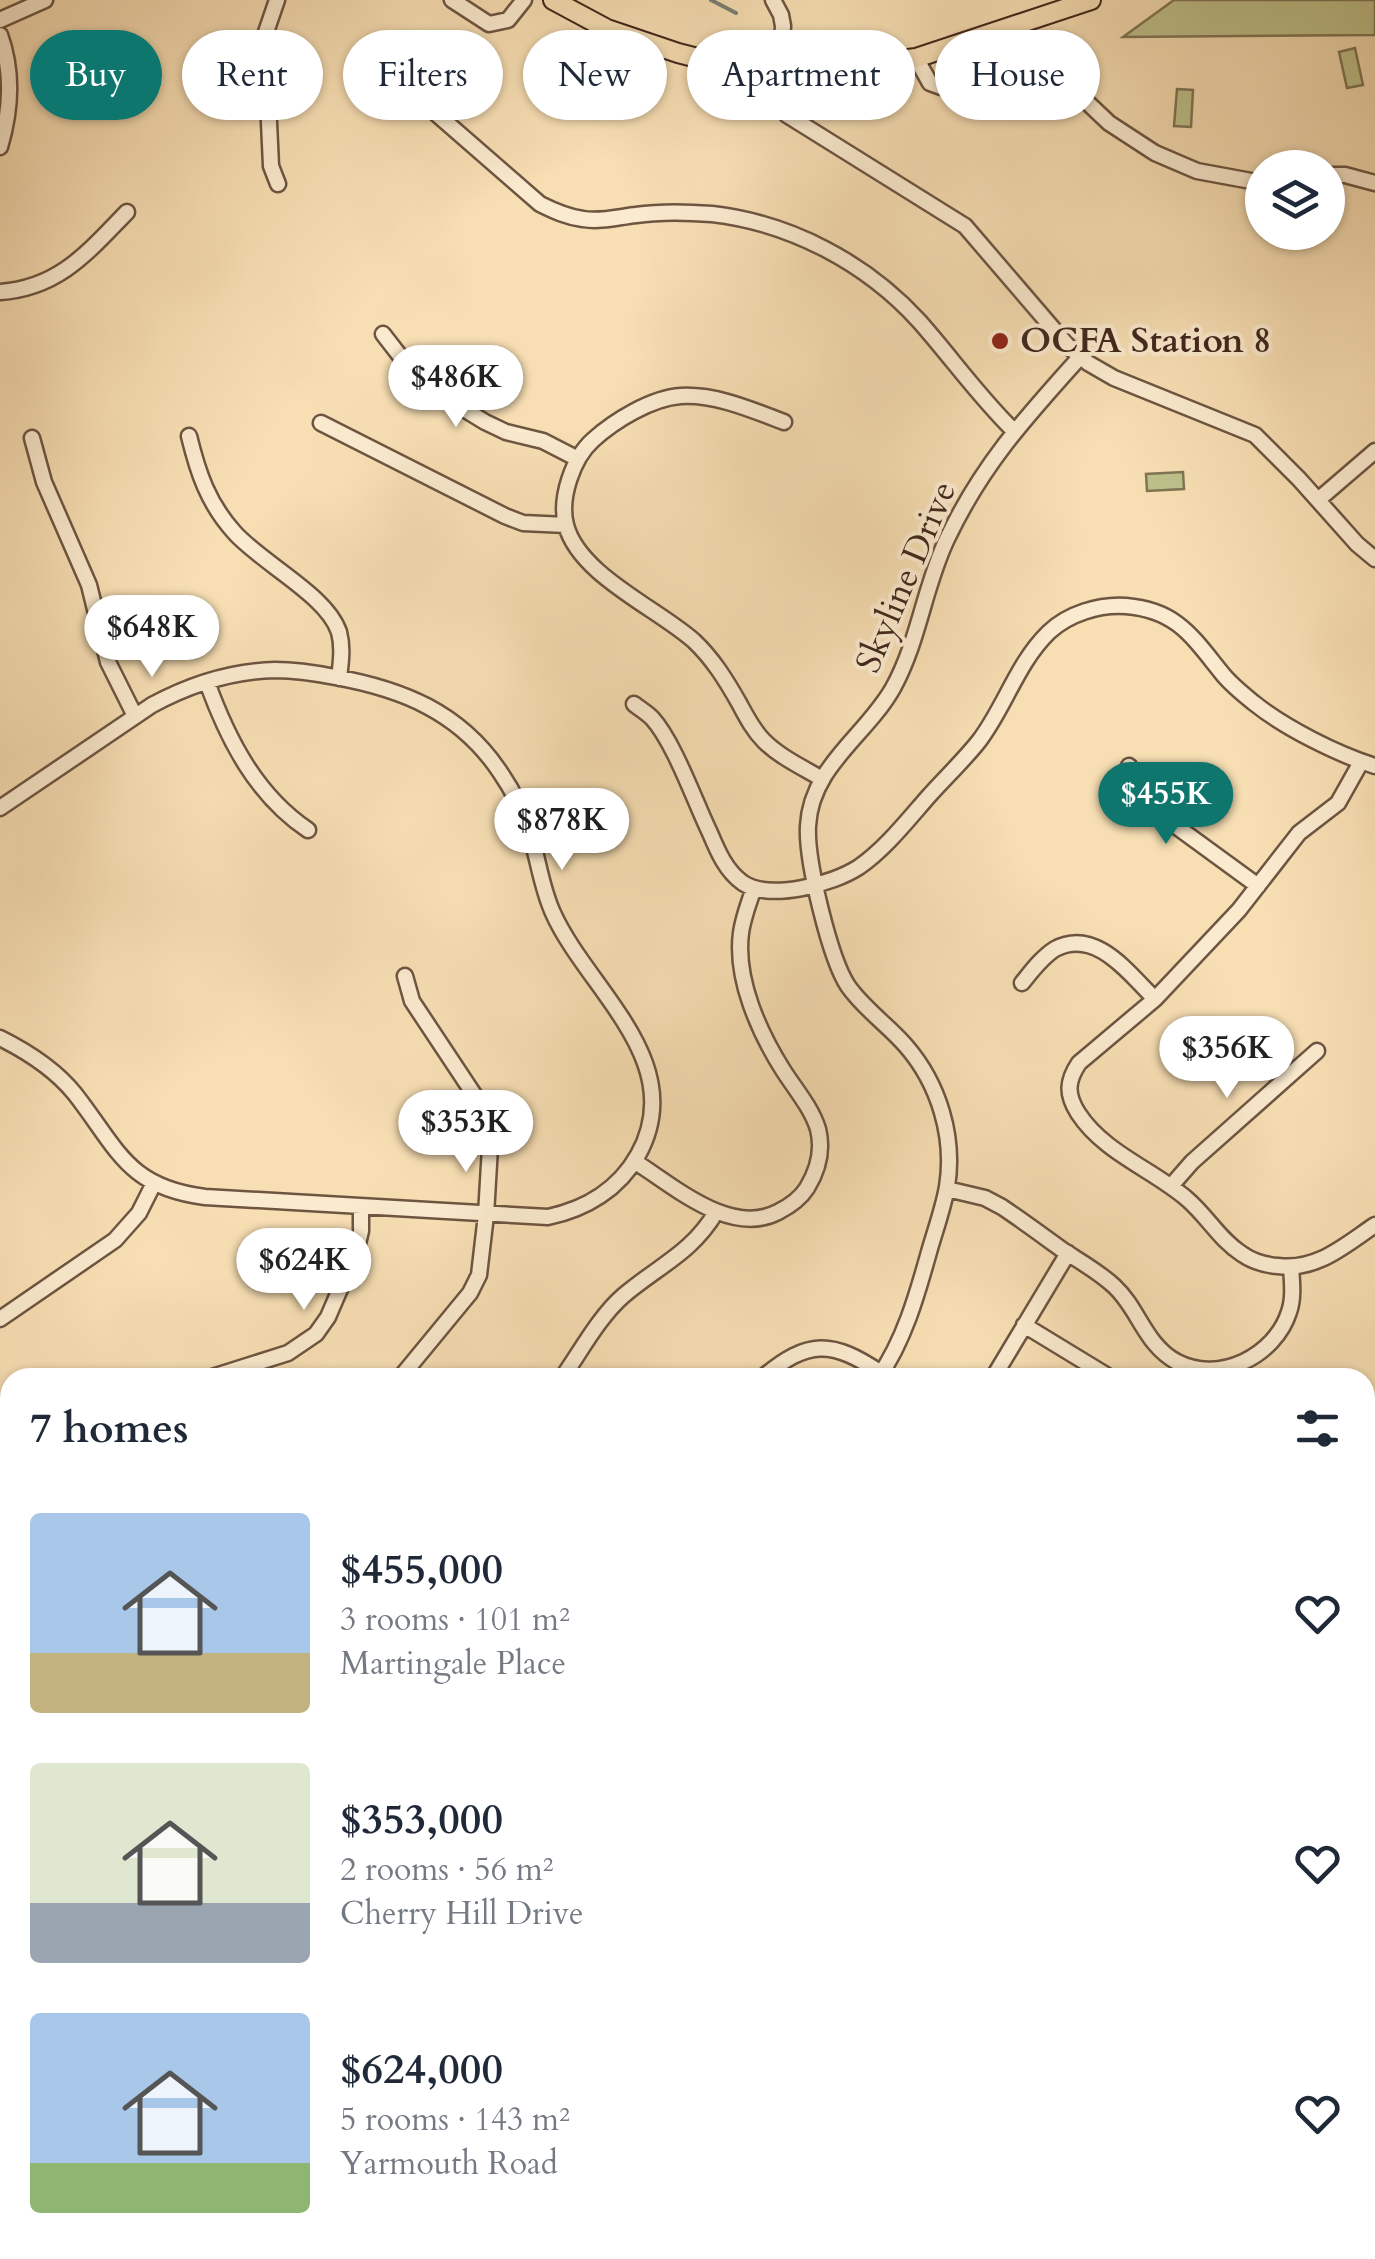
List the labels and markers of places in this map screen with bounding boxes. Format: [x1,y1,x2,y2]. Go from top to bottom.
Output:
place label: OCFA Station 8 [1020,317,1271,365]
marker: OCFA Station 8 [989,330,1011,352]
pin: $486K [386,345,526,430]
pin: $648K [82,595,222,680]
pin: $455K [1096,762,1236,847]
pin: $878K [492,788,632,873]
pin: $356K [1157,1016,1297,1101]
pin: $353K [396,1090,536,1175]
pin: $624K [234,1228,374,1313]

